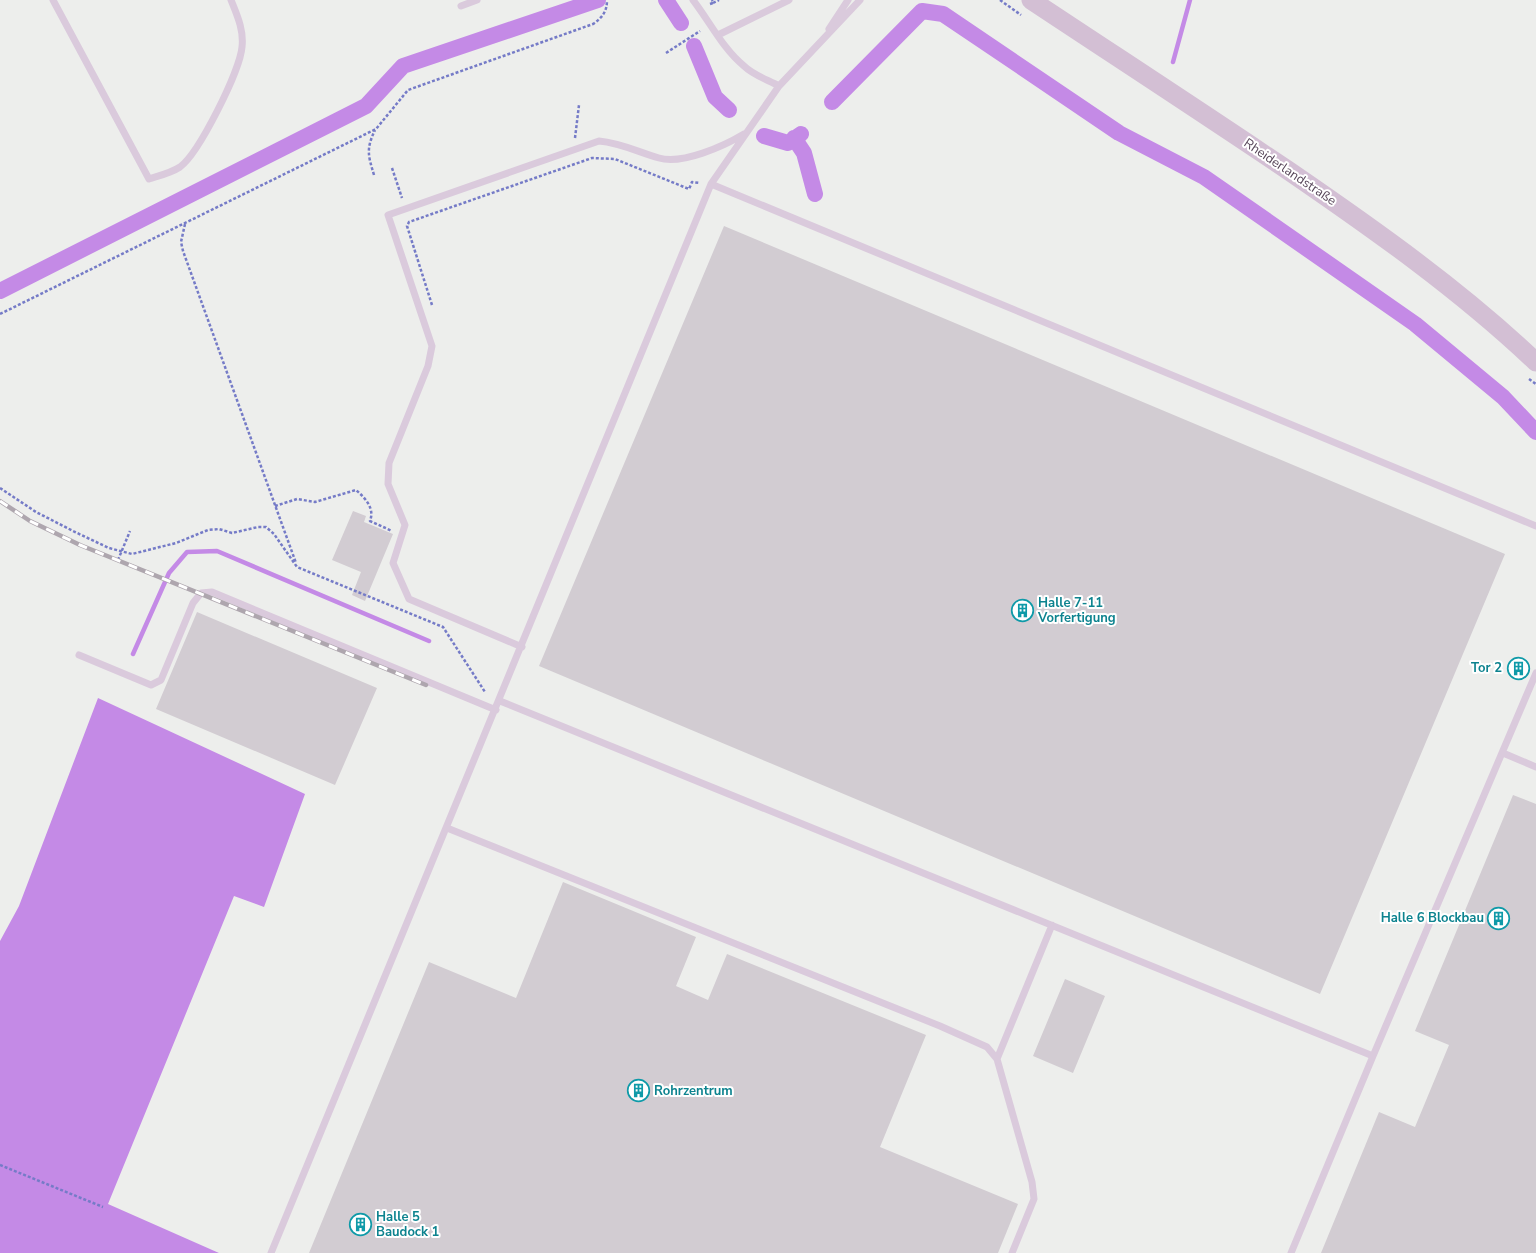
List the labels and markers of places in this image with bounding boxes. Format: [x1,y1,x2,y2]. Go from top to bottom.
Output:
place label: Halle 7-11 Vorfertigung [1037,594,1116,627]
building icon: Halle 7-11 Vorfertigung [1009,597,1035,623]
building icon: Tor 2 [1505,655,1531,681]
place label: Tor 2 [1471,659,1502,677]
building icon: Halle 6 Blockbau [1486,905,1512,931]
place label: Halle 6 Blockbau [1381,909,1484,927]
building icon: Rohrzentrum [626,1078,652,1104]
place label: Rohrzentrum [654,1082,733,1100]
place label: Halle 5 Baudock 1 [376,1208,439,1241]
building icon: Halle 5 Baudock 1 [348,1211,374,1237]

